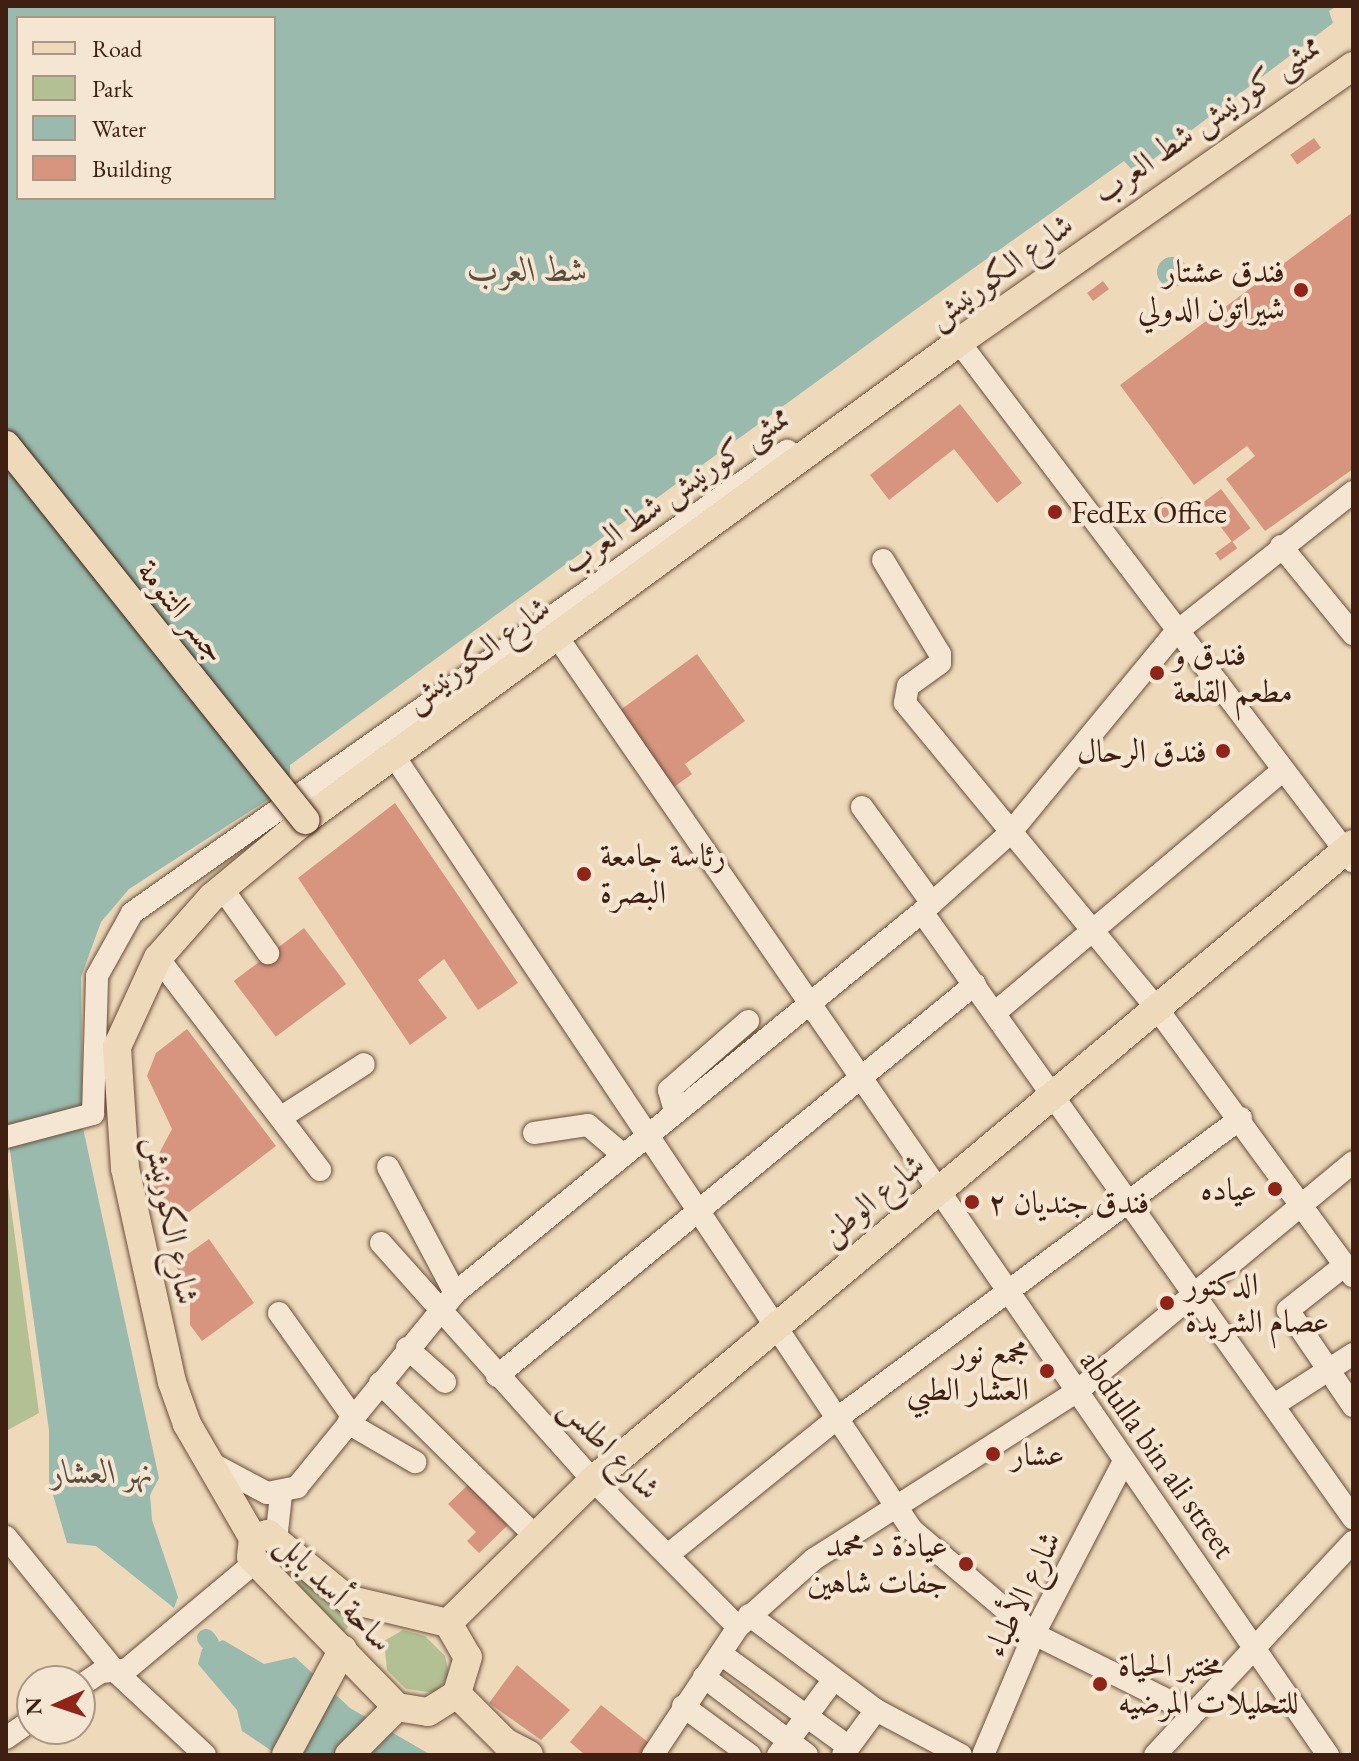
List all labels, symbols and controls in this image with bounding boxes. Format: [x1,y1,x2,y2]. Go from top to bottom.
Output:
legend [16,16,276,200]
street label: ممشى كورنيش شط العرب [1086,26,1328,212]
text: Road [92,33,142,64]
text: Park [92,73,133,104]
text: Water [92,113,146,144]
text: Building [92,153,172,184]
street label: شارع الكورنيش [920,205,1080,337]
water label: شط العرب [468,250,588,290]
place label: فندق عشتار شيراتون الدولي [1138,253,1285,328]
marker: فندق عشتار شيراتون الدولي [1292,281,1310,299]
street label: ممشى كورنيش شط العرب [555,397,797,583]
place label: FedEx Office [1071,493,1227,531]
marker: FedEx Office [1046,503,1064,521]
street label: جسر التنومة [129,552,235,670]
street label: شارع الكورنيش [397,588,557,720]
place label: فندق و مطعم القلعة [1173,636,1293,711]
marker: فندق و مطعم القلعة [1148,664,1166,682]
place label: فندق الرحال [1077,732,1207,770]
marker: فندق الرحال [1214,742,1232,760]
place label: رئاسة جامعة البصرة [600,837,726,912]
marker: رئاسة جامعة البصرة [575,865,593,883]
street label: شارع الكورنيش [137,1132,207,1308]
street label: شارع الوطن [812,1145,932,1253]
place label: عياده [1200,1170,1257,1208]
marker: عياده [1264,1178,1286,1200]
place label: فندق جنديان ٢ [988,1183,1149,1221]
marker: فندق جنديان ٢ [963,1193,981,1211]
place label: الدكتور عصام الشريدة [1185,1266,1329,1341]
marker: الدكتور عصام الشريدة [1156,1292,1178,1314]
place label: مجمع نور العشار الطبي [907,1334,1029,1409]
street label: abdulla bin ali street [1072,1343,1244,1565]
marker: مجمع نور العشار الطبي [1036,1360,1058,1382]
street label: شارع اطلس [552,1389,668,1507]
place label: عشار [1011,1435,1065,1473]
marker: عشار [982,1443,1004,1465]
water label: نهر العشار [51,1452,153,1492]
street label: ساحة أسد بابل [269,1524,401,1660]
street label: شارع الأطباء [975,1525,1069,1663]
place label: عيادة د محمد جفات شاهين [807,1527,948,1602]
marker: عيادة د محمد جفات شاهين [955,1553,977,1575]
place label: مختبر الحياة للتحليلات المرضيه [1118,1647,1299,1722]
north arrow [16,1665,96,1745]
marker: مختبر الحياة للتحليلات المرضيه [1089,1673,1111,1695]
text: N [19,1697,48,1716]

